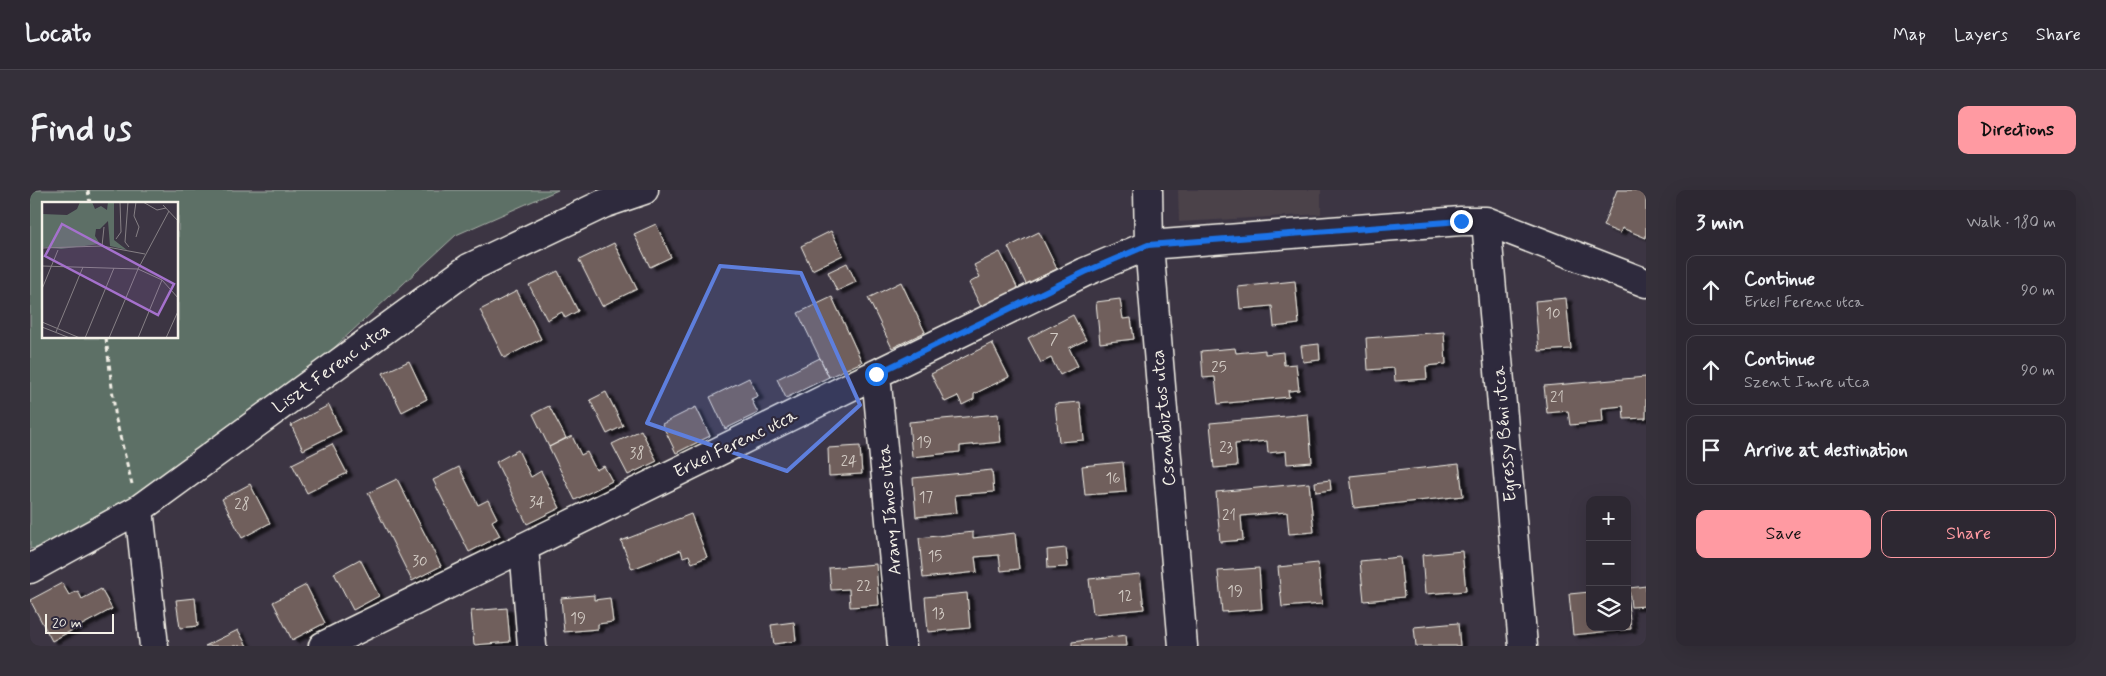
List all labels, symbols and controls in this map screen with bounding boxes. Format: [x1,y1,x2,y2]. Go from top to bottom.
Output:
text: Locato [25,19,91,50]
text: Map [1893,23,1926,47]
text: Layers [1954,23,2008,47]
text: Share [2036,23,2081,47]
button: Directions [1958,106,2076,154]
text: Find us [30,107,132,153]
inset map [42,202,179,339]
text: 3 min [1696,209,1744,237]
route end [1450,210,1473,233]
text: Walk · 180 m [1967,212,2056,233]
text: Continue [1744,267,1815,292]
icon: ahead [1697,276,1725,304]
text: 90 m [2021,280,2055,301]
text: Erkel Ferenc utca [1744,292,1864,313]
house number: 10 [1545,304,1561,324]
street label: Liszt Ferenc utca [268,318,395,420]
house number: 7 [1049,330,1059,350]
text: Continue [1744,347,1815,372]
street label: Csendbiztos utca [1146,349,1182,487]
icon: ahead [1697,356,1725,384]
house number: 25 [1211,358,1227,378]
text: 90 m [2021,360,2055,381]
route start [865,363,888,386]
street label: Egressy Béni utca [1487,365,1523,503]
text: Szent Imre utca [1744,372,1870,393]
house number: 21 [1550,388,1564,408]
street label: Erkel Ferenc utca [670,404,801,484]
house number: 19 [916,433,932,453]
icon: arrive [1697,436,1725,464]
house number: 23 [1219,438,1233,458]
text: Arrive at destination [1744,438,1908,463]
house number: 38 [629,444,645,464]
street label: Arany János utca [872,444,908,576]
house number: 24 [841,452,857,472]
house number: 16 [1105,469,1121,489]
house number: 17 [919,488,934,508]
house number: 34 [529,493,545,513]
house number: 28 [234,495,250,515]
map controls [1586,496,1631,631]
button: + [1586,496,1631,541]
house number: 21 [1222,506,1236,526]
button: Save [1696,510,1871,558]
button: Share [1881,510,2056,558]
button: − [1586,541,1631,586]
house number: 15 [928,547,942,567]
house number: 30 [412,552,428,572]
house number: 22 [856,577,872,597]
house number: 19 [1227,582,1243,602]
button: layers [1586,586,1631,631]
house number: 12 [1118,587,1132,607]
house number: 13 [931,604,945,624]
house number: 19 [570,609,586,629]
scale bar [45,611,114,634]
text: 20 m [52,614,82,632]

